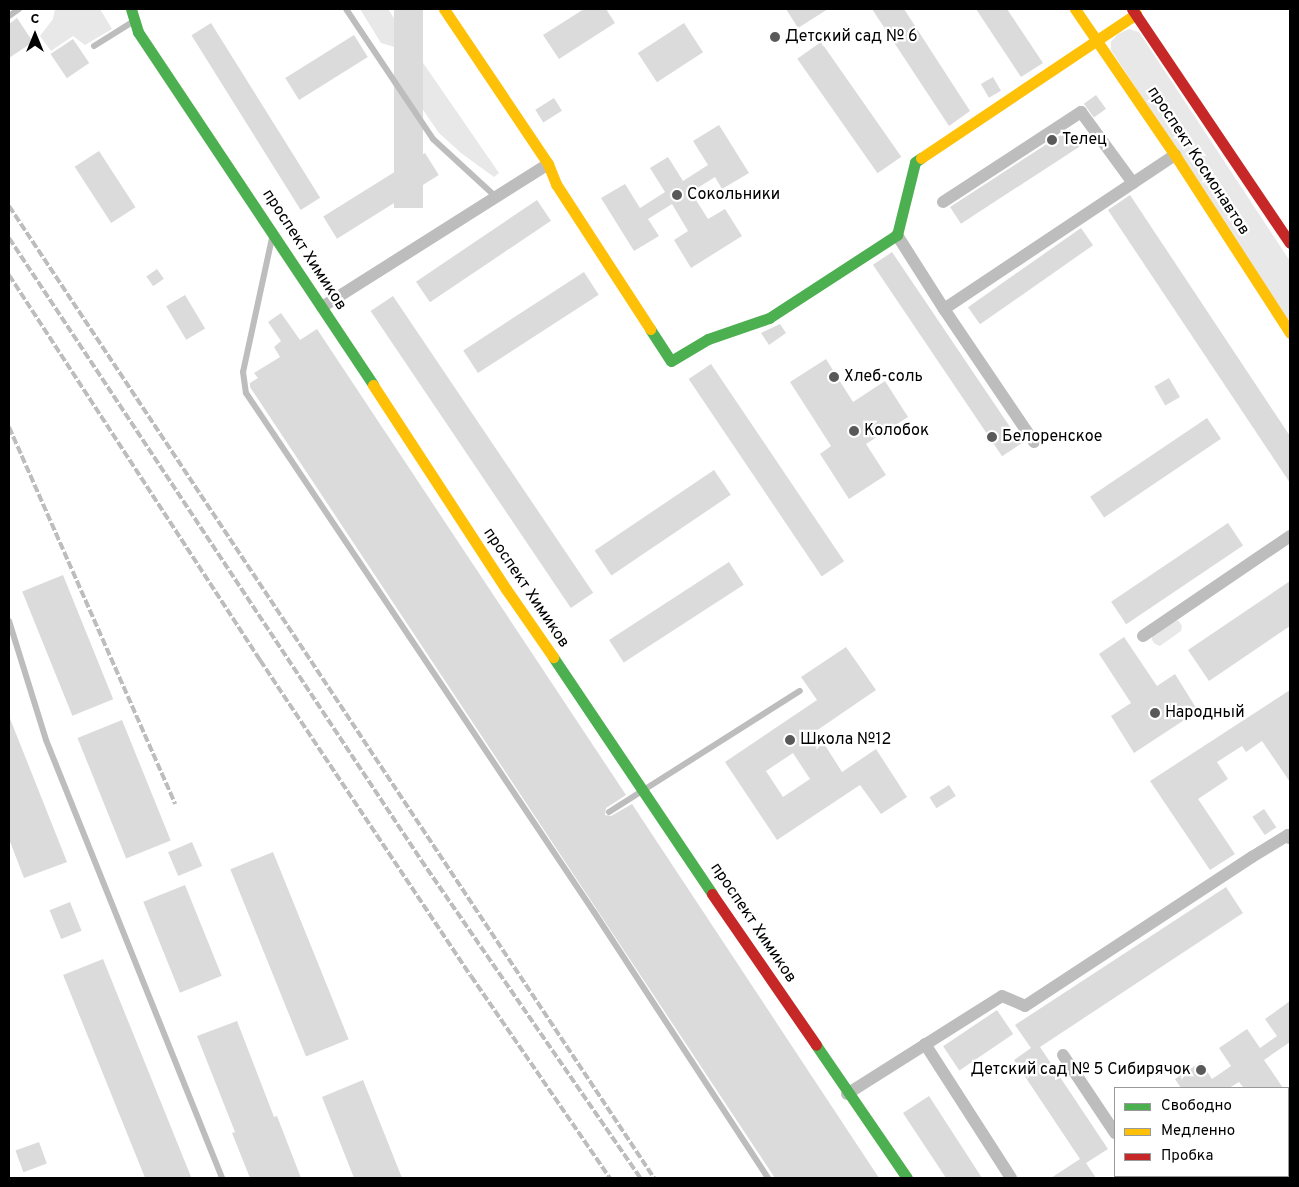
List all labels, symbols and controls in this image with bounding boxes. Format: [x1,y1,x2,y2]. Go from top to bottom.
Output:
north arrow [10,10,60,60]
text: С [31,11,39,28]
place label: Детский сад № 6 [785,27,918,47]
marker: Детский сад № 6 [769,31,781,43]
street label: проспект Космонавтов [1143,83,1253,239]
place label: Телец [1062,130,1107,150]
marker: Телец [1046,134,1058,146]
place label: Сокольники [687,185,780,205]
street label: проспект Химиков [258,186,350,314]
marker: Сокольники [671,189,683,201]
place label: Хлеб-соль [844,367,923,387]
marker: Хлеб-соль [828,371,840,383]
place label: Колобок [864,421,929,441]
marker: Колобок [848,425,860,437]
place label: Белоренское [1002,427,1102,447]
marker: Белоренское [986,431,998,443]
street label: проспект Химиков [479,524,573,652]
place label: Народный [1165,703,1245,723]
marker: Народный [1149,707,1161,719]
place label: Школа №12 [800,730,891,750]
marker: Школа №12 [784,734,796,746]
street label: проспект Химиков [706,859,800,987]
place label: Детский сад № 5 Сибирячок [970,1060,1191,1080]
marker: Детский сад № 5 Сибирячок [1195,1064,1207,1076]
legend [1114,1087,1289,1177]
text: Свободно [1161,1097,1232,1116]
text: Медленно [1161,1122,1235,1141]
text: Пробка [1161,1147,1213,1166]

